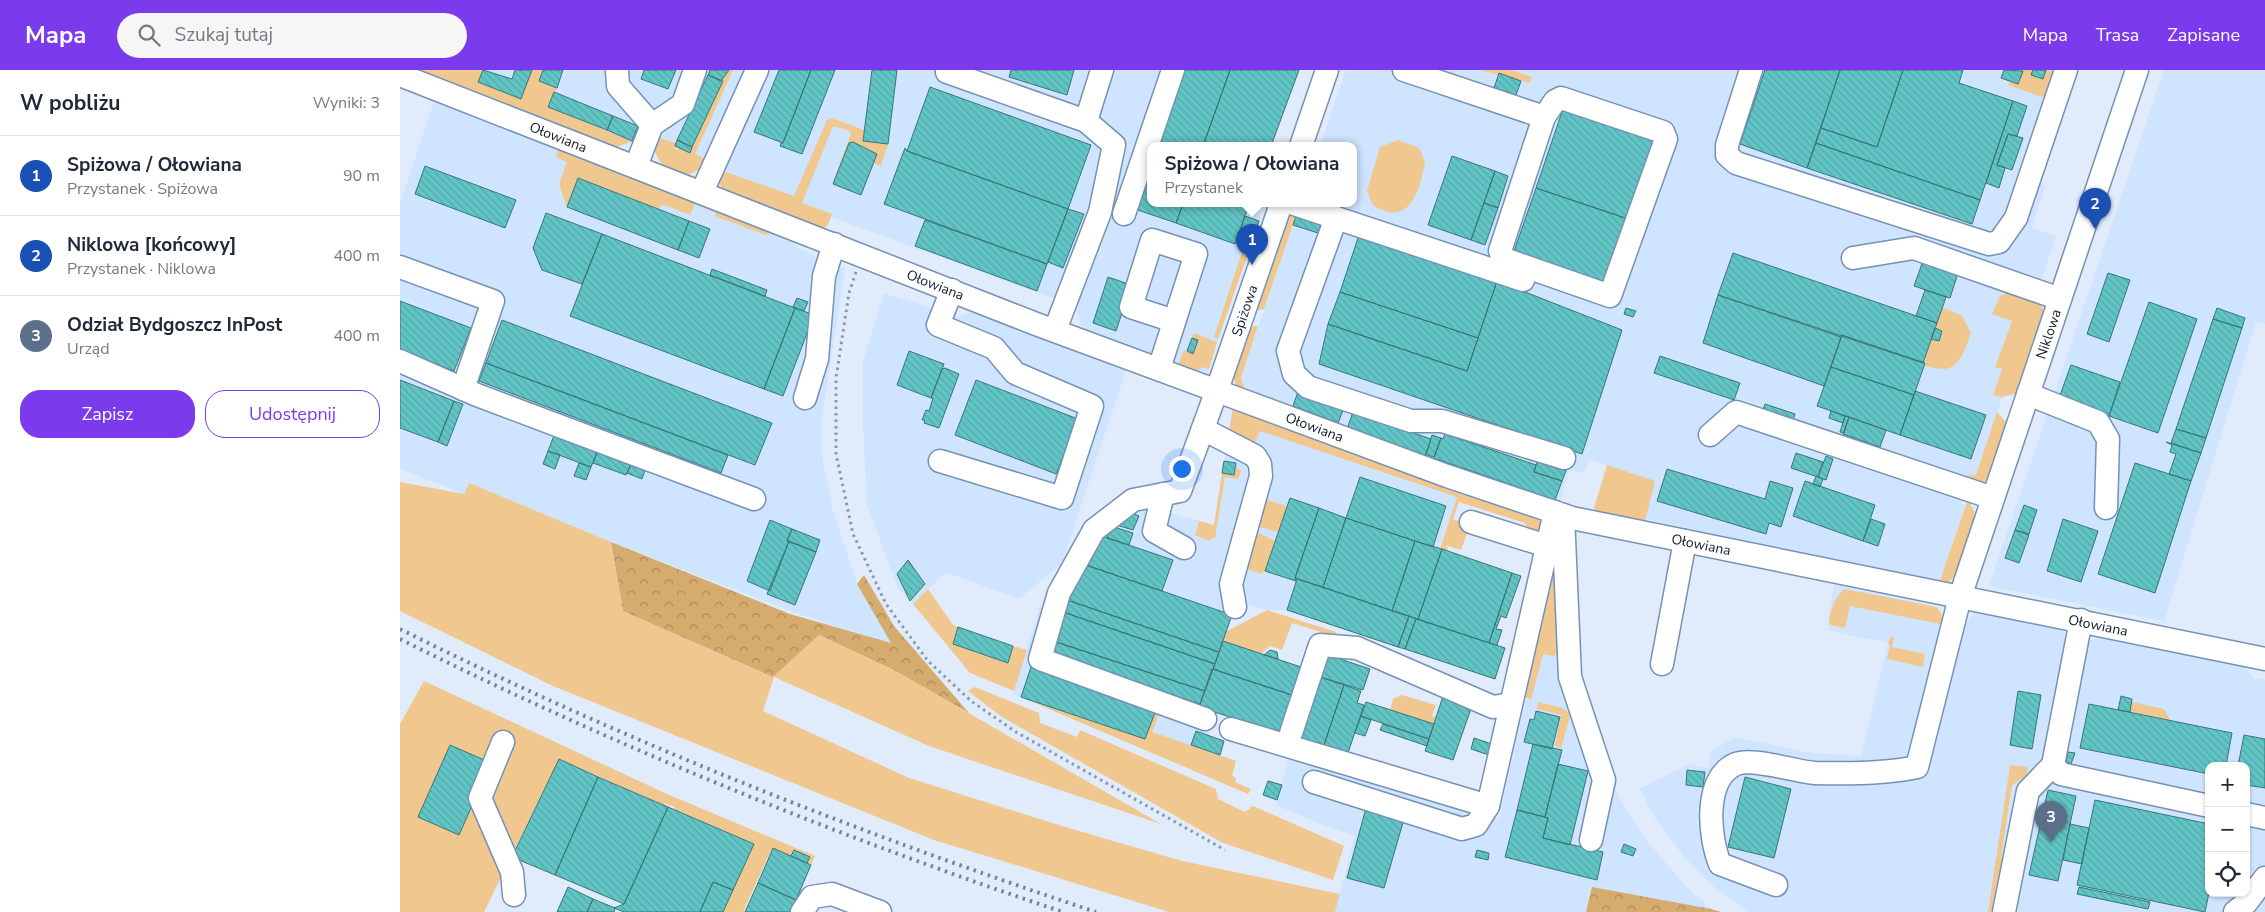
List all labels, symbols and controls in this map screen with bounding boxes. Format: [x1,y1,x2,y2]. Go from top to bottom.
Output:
search box [117,13,467,58]
text: Mapa [25,19,87,51]
icon: search [135,21,163,49]
text: Szukaj tutaj [175,22,273,48]
text: Mapa [2023,23,2068,47]
text: Trasa [2096,23,2139,47]
text: Zapisane [2167,23,2240,47]
text: W pobliżu [20,89,121,117]
text: Wyniki: 3 [313,92,380,114]
street label: Ołowiana [527,117,590,157]
popup [1147,142,1357,207]
text: Spiżowa / Ołowiana [1164,151,1340,177]
text: Spiżowa / Ołowiana [67,152,242,178]
text: 1 [31,165,41,187]
text: 90 m [343,165,380,187]
text: Przystanek [1164,177,1243,199]
text: Przystanek · Spiżowa [67,178,218,200]
pin: 2 [2079,188,2111,229]
pin: 1 [1236,224,1268,265]
text: Niklowa [końcowy] [67,232,237,258]
text: 2 [31,245,41,267]
text: 400 m [333,245,380,267]
text: Przystanek · Niklowa [67,258,216,280]
street label: Ołowiana [904,265,967,304]
street label: Spiżowa [1227,282,1262,339]
street label: Niklowa [2031,307,2065,362]
text: Odział Bydgoszcz InPost [67,312,282,338]
text: 3 [31,325,41,347]
text: 400 m [333,325,380,347]
text: Urząd [67,338,110,360]
button: Zapisz [20,390,195,438]
button: Udostępnij [205,390,380,438]
street label: Ołowiana [1283,408,1346,446]
your location [1169,456,1195,482]
street label: Ołowiana [1670,529,1733,560]
street label: Ołowiana [2067,610,2130,640]
map controls [2205,762,2250,897]
button: + [2205,762,2250,807]
pin: 3 [2035,801,2067,842]
button: − [2205,807,2250,852]
button: locate [2205,852,2250,897]

